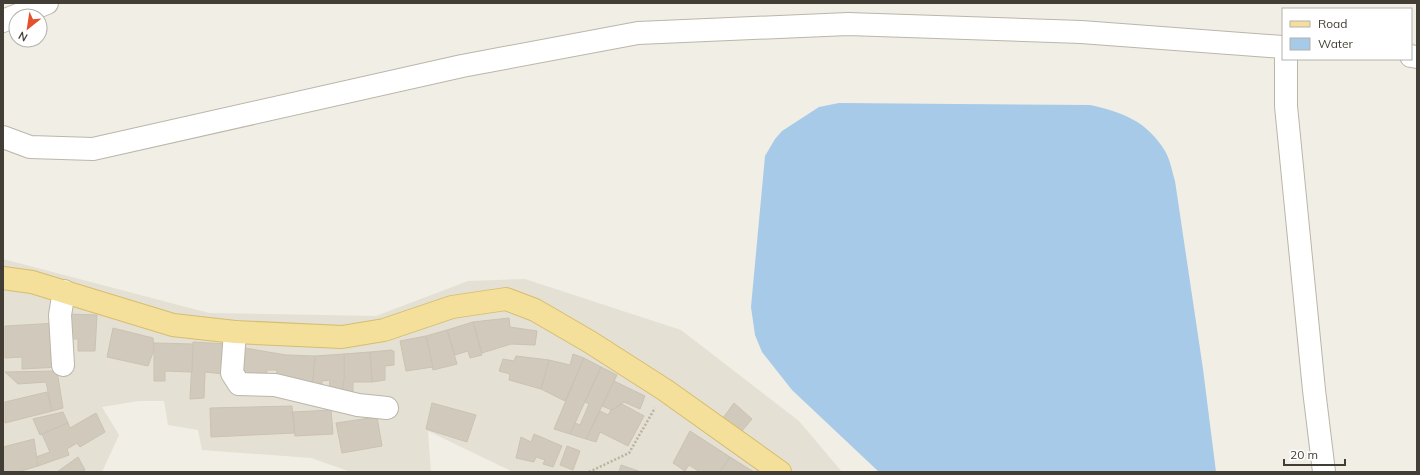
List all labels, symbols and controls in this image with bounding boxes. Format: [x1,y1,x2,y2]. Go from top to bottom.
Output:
north arrow [8,8,48,48]
legend [1282,8,1412,60]
text: Road [1318,16,1347,31]
text: N [16,29,30,45]
text: Water [1318,36,1354,51]
scale bar [1284,441,1345,467]
text: 20 m [1290,447,1318,462]

